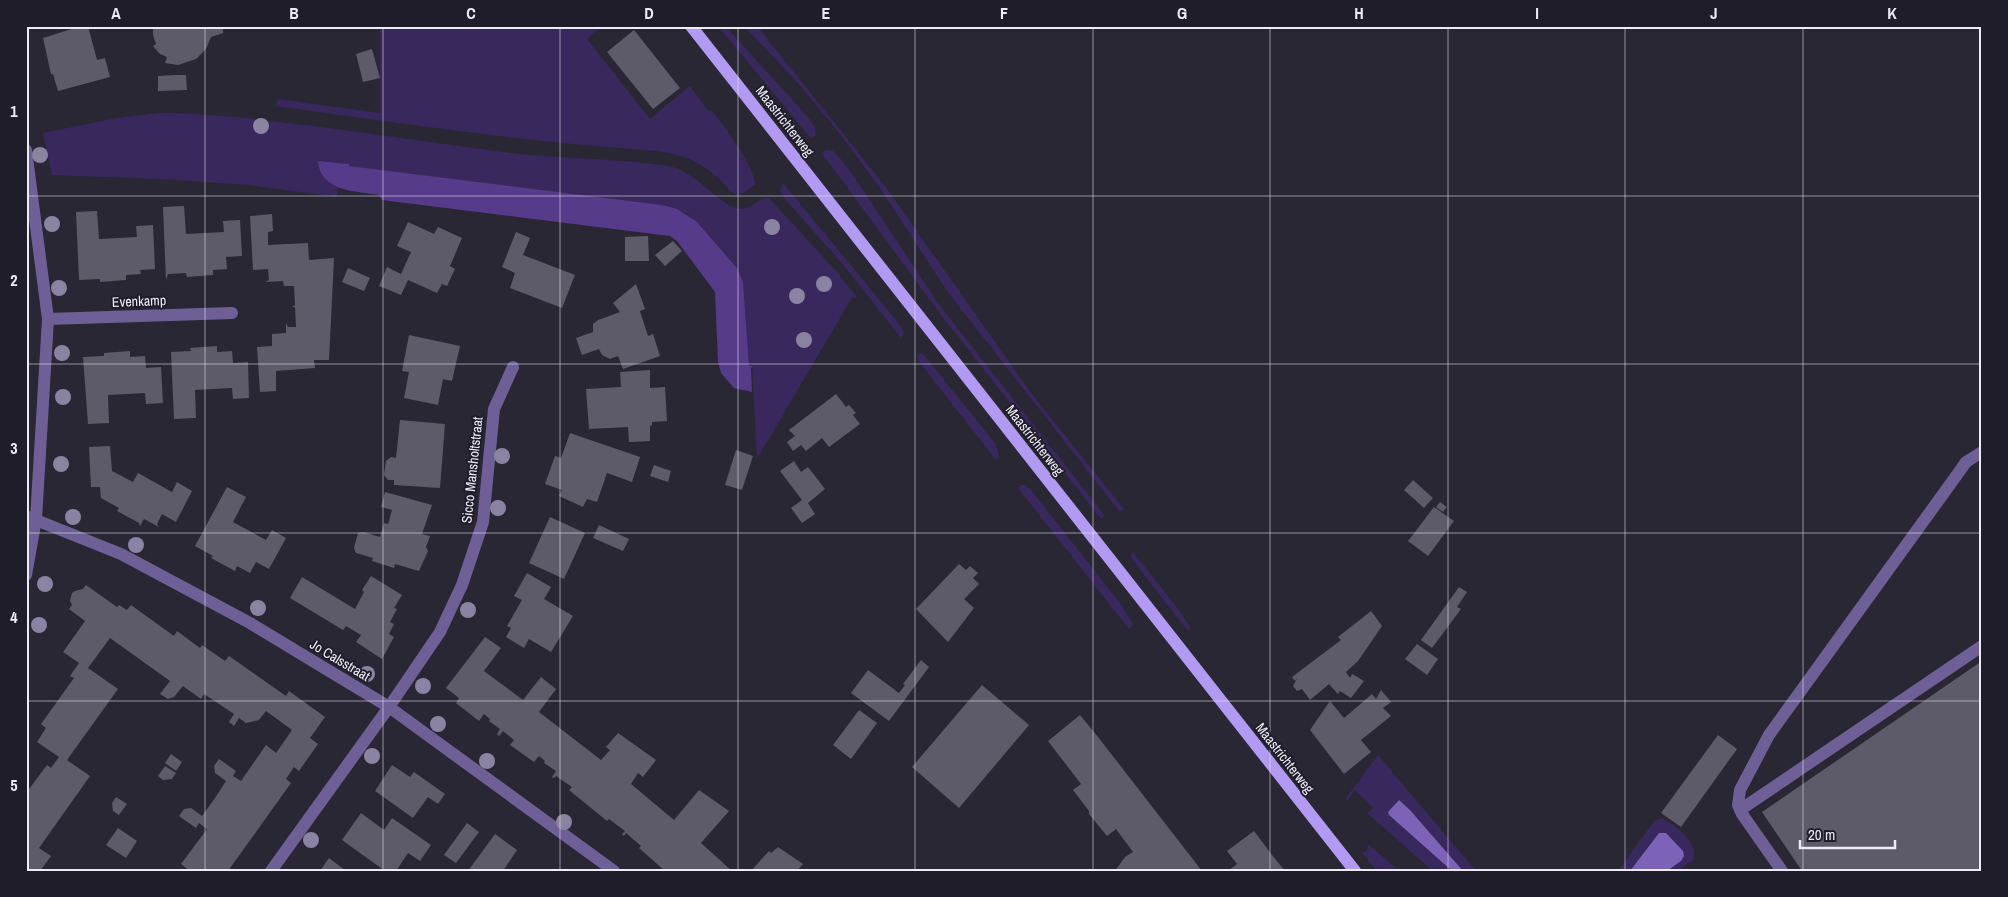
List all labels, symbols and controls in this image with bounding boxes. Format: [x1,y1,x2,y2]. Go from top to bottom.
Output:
text: A [111,2,121,24]
text: B [289,2,299,24]
text: C [466,2,476,24]
text: D [644,2,654,24]
text: E [822,2,831,24]
text: F [1000,2,1008,24]
text: G [1177,2,1187,24]
text: H [1354,2,1364,24]
text: I [1535,2,1539,24]
text: J [1710,2,1718,24]
text: K [1887,2,1897,24]
street label: Maastrichterweg [752,82,819,160]
text: 1 [10,100,18,122]
text: 2 [10,269,18,291]
street label: Evenkamp [112,291,166,311]
street label: Maastrichterweg [1002,401,1069,479]
street label: Sicco Mansholtstraat [457,416,487,524]
text: 3 [10,437,18,459]
text: 4 [10,606,18,628]
street label: Jo Calsstraat [307,635,373,685]
street label: Maastrichterweg [1252,719,1319,797]
text: 5 [10,774,18,796]
scale bar [1800,817,1896,849]
text: 20 m [1808,824,1835,845]

